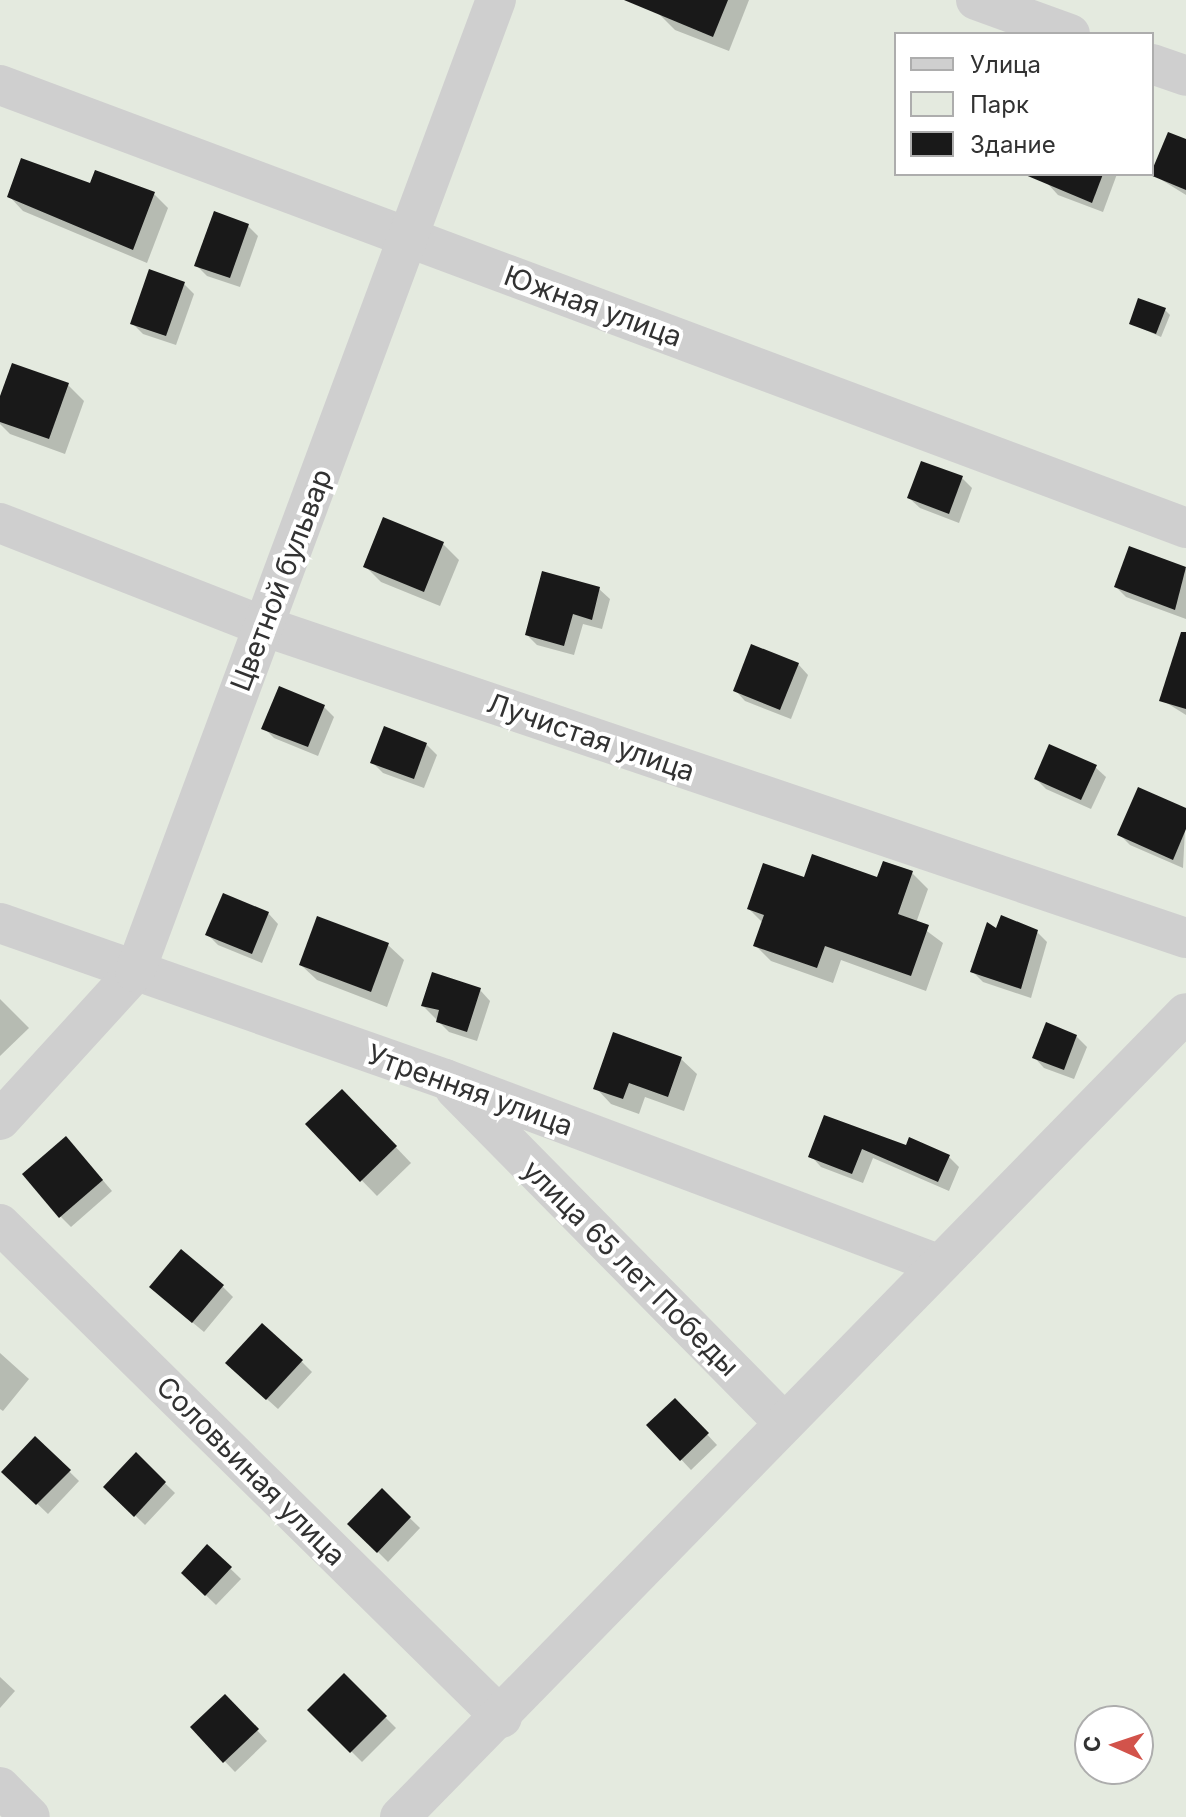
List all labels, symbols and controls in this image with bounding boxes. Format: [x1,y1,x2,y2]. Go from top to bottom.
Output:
legend [894,32,1154,176]
text: Улица [970,50,1041,79]
text: Парк [970,90,1029,119]
text: Здание [970,130,1056,159]
street label: Южная улица [500,258,686,354]
street label: Цветной бульвар [223,464,339,696]
street label: Лучистая улица [483,686,699,788]
street label: Утренняя улица [363,1037,577,1143]
street label: улица 65 лет Победы [516,1153,746,1383]
street label: Соловьиная улица [150,1370,352,1572]
north arrow [1074,1705,1154,1785]
text: С [1079,1735,1105,1753]

